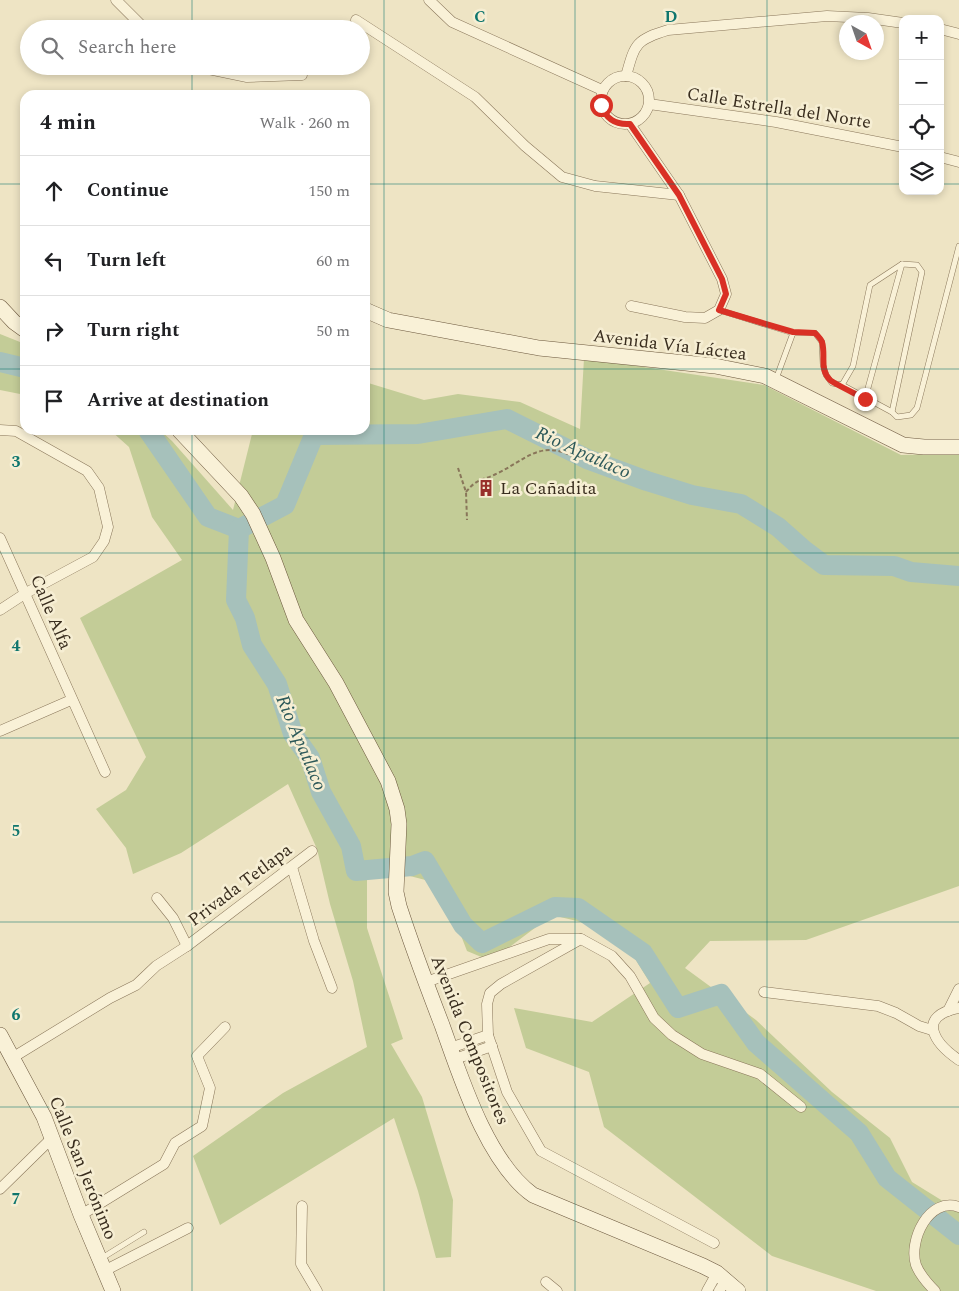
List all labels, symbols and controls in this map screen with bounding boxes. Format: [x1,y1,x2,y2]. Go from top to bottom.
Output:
text: C [474,5,486,29]
text: D [665,5,678,29]
north arrow [839,15,884,60]
map controls [899,15,944,195]
button: + [899,15,944,60]
search box [20,20,370,75]
text: Search here [78,33,177,62]
icon: search [38,34,66,62]
button: − [899,60,944,105]
street label: Calle Estrella del Norte [685,80,873,136]
route start [590,94,613,117]
button: locate [899,105,944,150]
text: 4 min [40,107,96,139]
text: Walk · 260 m [259,111,350,135]
button: layers [899,150,944,195]
text: Continue [87,176,169,205]
icon: ahead [40,177,68,205]
text: 150 m [308,179,350,203]
text: Turn left [87,246,166,275]
icon: left [40,247,68,275]
text: 60 m [316,249,350,273]
text: Turn right [87,316,180,345]
icon: right [40,317,68,345]
text: 50 m [316,319,350,343]
street label: Avenida Vía Láctea [592,322,749,368]
text: Arrive at destination [87,386,269,415]
icon: arrive [40,387,68,415]
route end [854,388,877,411]
water label: Rio Apatlaco [531,419,635,487]
text: 3 [12,450,21,474]
place label: La Cañadita [500,475,597,502]
building icon: La Cañadita [476,478,496,498]
street label: Calle Alfa [23,570,79,654]
text: 4 [12,634,21,658]
water label: Rio Apatlaco [268,691,334,795]
text: 5 [12,819,20,843]
street label: Privada Tetlapa [182,837,298,933]
street label: Avenida Compositores [424,951,516,1129]
text: 6 [12,1003,21,1027]
street label: Calle San Jerónimo [42,1092,124,1244]
text: 7 [12,1187,21,1211]

